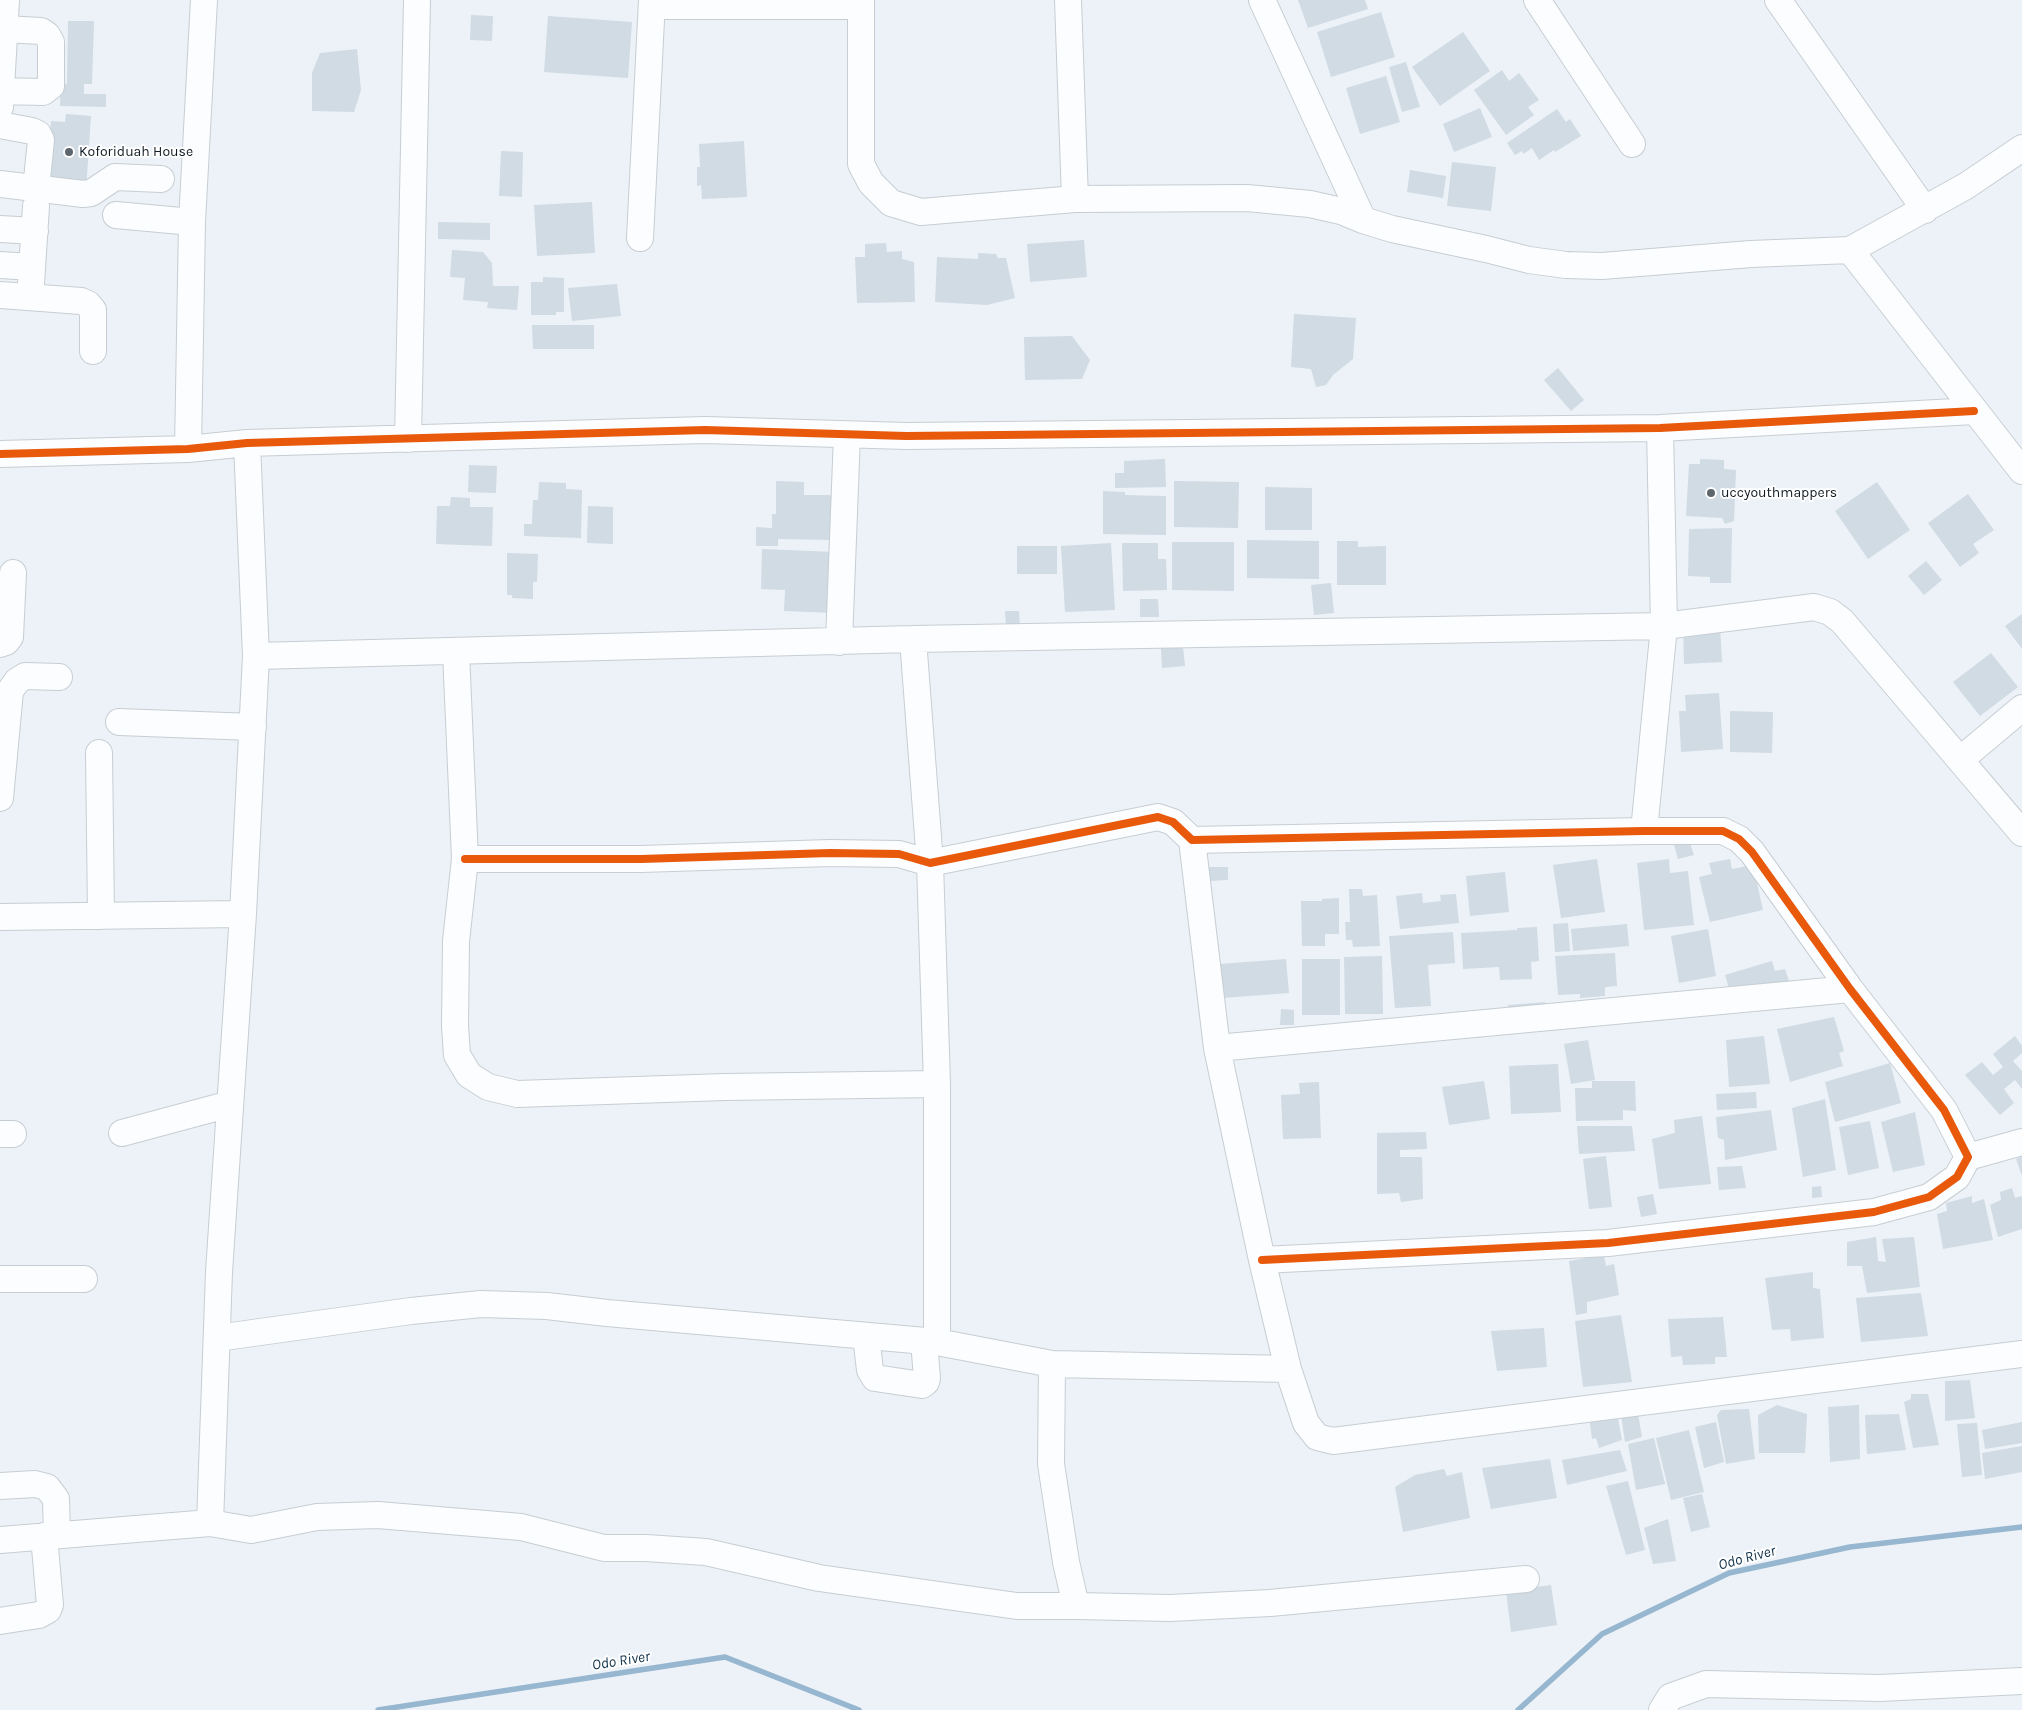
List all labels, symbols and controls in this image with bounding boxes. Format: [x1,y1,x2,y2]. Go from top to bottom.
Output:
place label: Koforiduah House [79,144,193,160]
marker: Koforiduah House [63,146,75,158]
place label: uccyouthmappers [1721,485,1837,501]
marker: uccyouthmappers [1705,487,1717,499]
water label: Odo River [1716,1542,1778,1574]
water label: Odo River [591,1648,651,1674]

